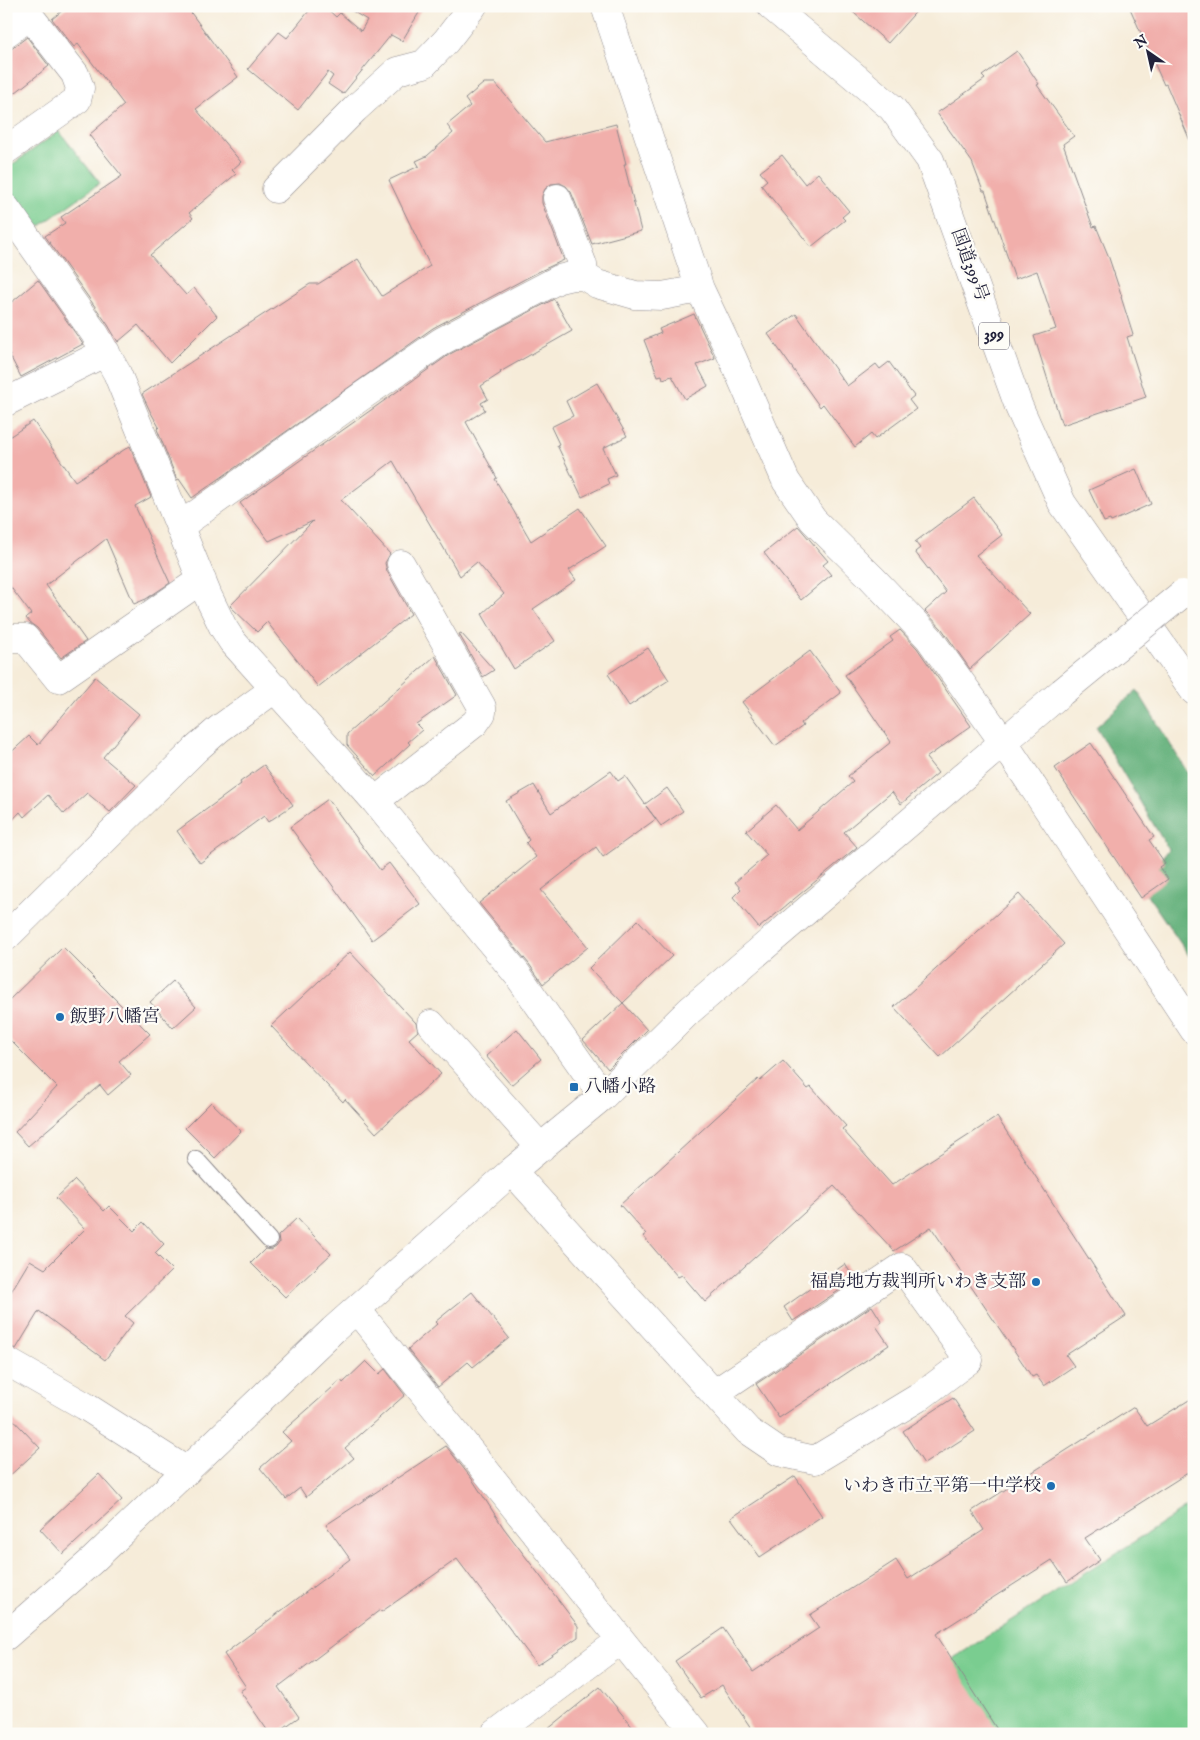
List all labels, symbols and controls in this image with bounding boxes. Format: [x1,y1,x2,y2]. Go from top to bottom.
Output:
north arrow [1122,28,1172,78]
text: N [1130,31,1151,53]
street label: 国道399号 [945,225,993,305]
road number: 399 [979,322,1009,350]
place label: 飯野八幡宮 [70,1006,160,1029]
marker: 飯野八幡宮 [54,1011,66,1023]
place label: 八幡小路 [584,1076,656,1099]
marker: 八幡小路 [568,1081,580,1093]
place label: 福島地方裁判所いわき支部 [810,1271,1026,1294]
marker: 福島地方裁判所いわき支部 [1030,1276,1042,1288]
place label: いわき市立平第一中学校 [843,1475,1041,1498]
marker: いわき市立平第一中学校 [1045,1480,1057,1492]

